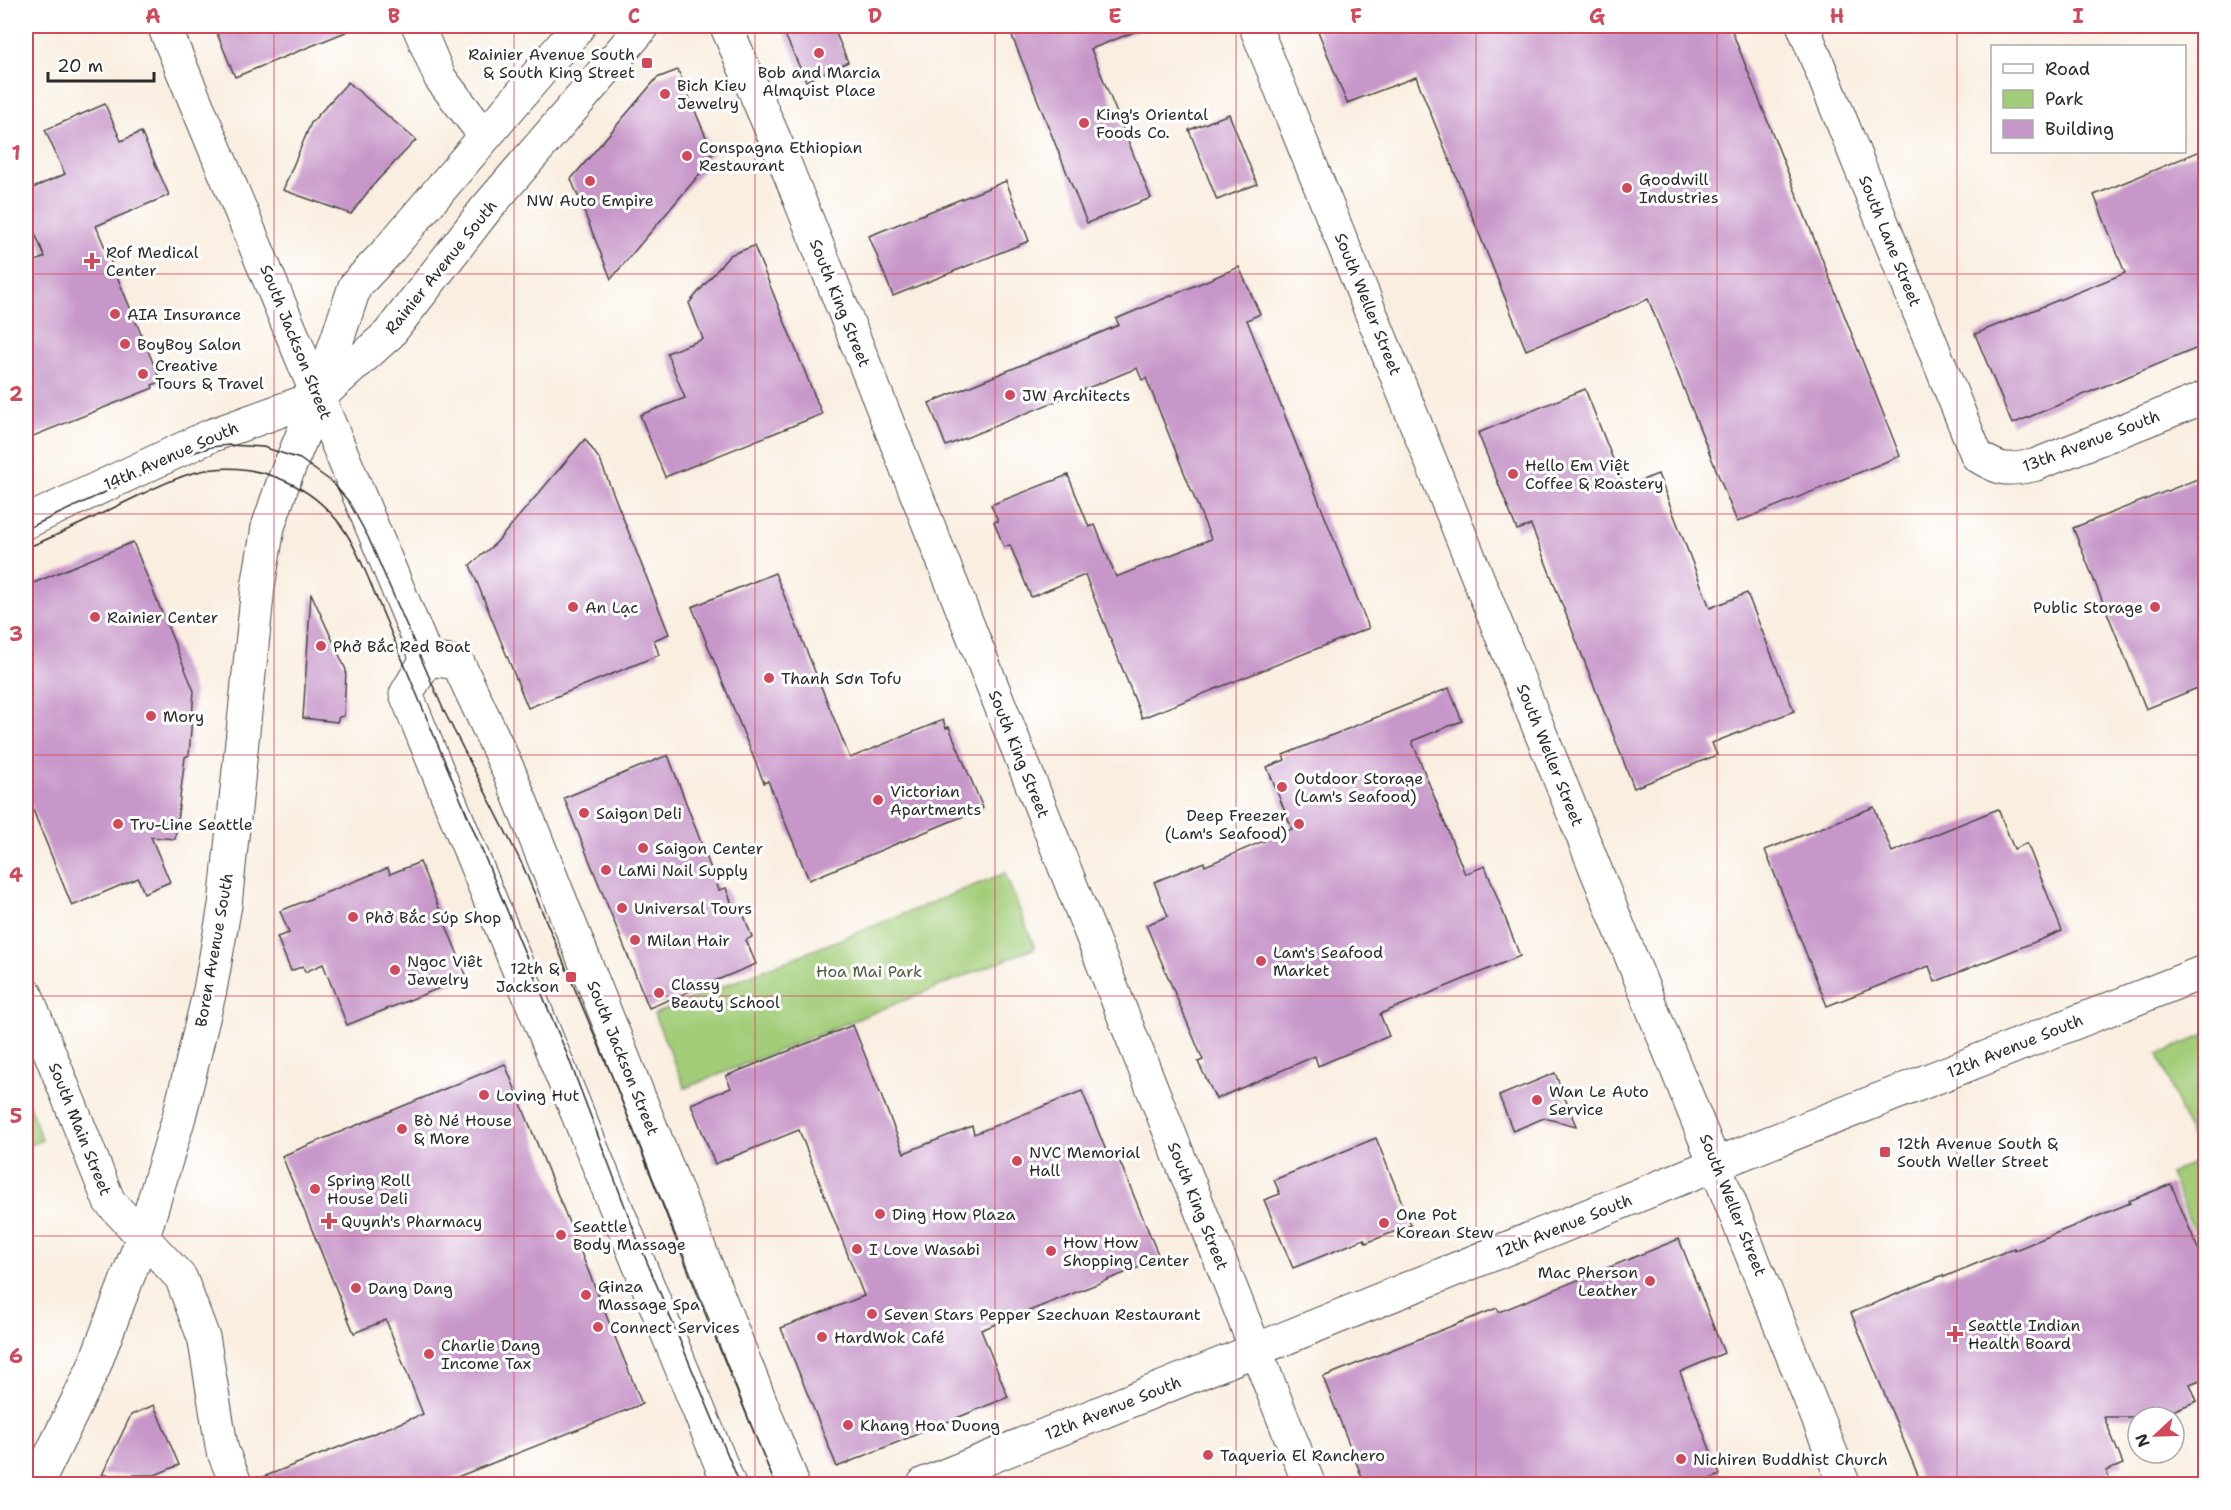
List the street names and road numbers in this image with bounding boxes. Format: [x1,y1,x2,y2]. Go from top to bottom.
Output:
street label: South Lane Street [1854,172,1926,310]
street label: Rainier Avenue South [380,196,502,338]
street label: South Weller Street [1330,230,1406,378]
street label: South King Street [805,236,875,370]
street label: South Jackson Street [255,261,337,423]
street label: 13th Avenue South [2019,405,2163,477]
street label: 14th Avenue South [100,417,242,495]
street label: South Weller Street [1512,681,1588,829]
street label: South King Street [984,687,1054,821]
street label: Boren Avenue South [190,871,238,1029]
street label: South Jackson Street [582,977,664,1139]
street label: 12th Avenue South [1944,1009,2086,1083]
street label: South Main Street [44,1059,116,1199]
street label: South Weller Street [1695,1131,1771,1279]
street label: South King Street [1163,1139,1233,1273]
street label: 12th Avenue South [1493,1189,1635,1263]
street label: 12th Avenue South [1042,1371,1184,1445]

